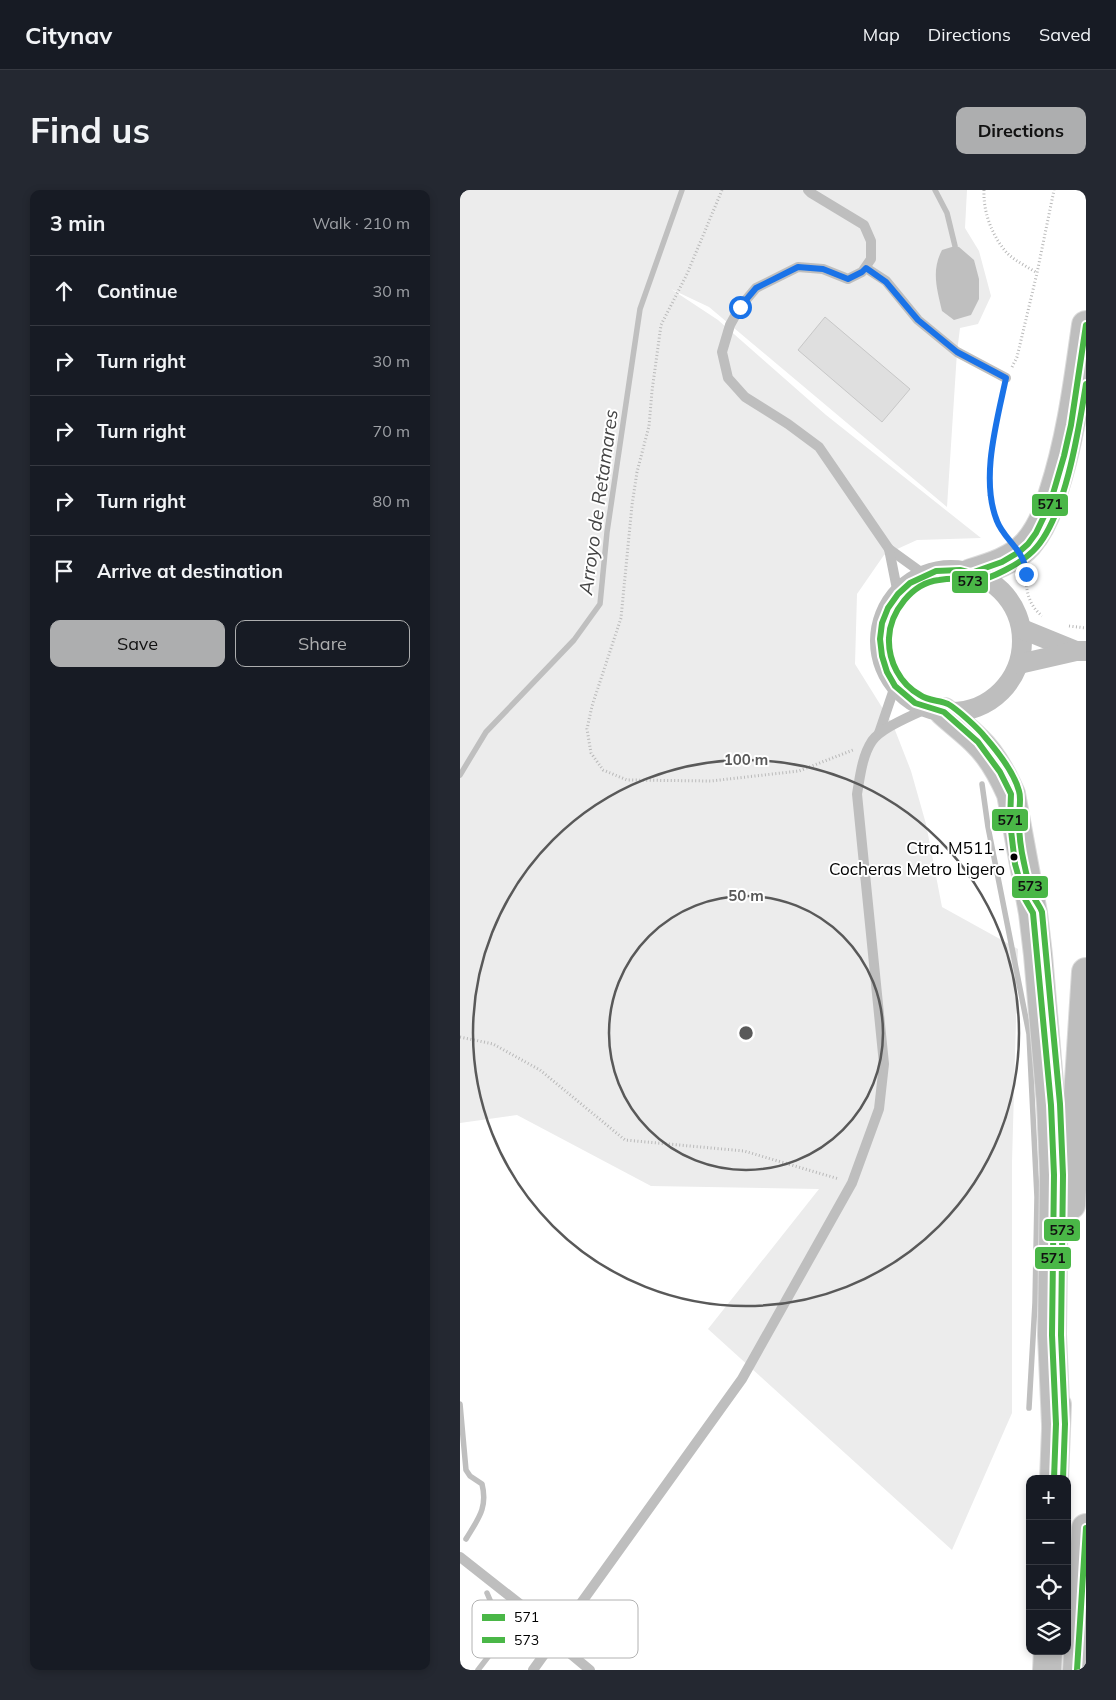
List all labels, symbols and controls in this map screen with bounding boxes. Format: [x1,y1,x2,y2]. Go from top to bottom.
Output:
text: Citynav [25,20,112,50]
text: Map [863,23,900,46]
text: Directions [928,23,1011,46]
text: Saved [1039,23,1091,46]
button: Directions [956,107,1086,154]
text: Find us [30,108,150,152]
text: 3 min [50,210,105,236]
text: Walk · 210 m [312,213,410,233]
icon: ahead [50,277,78,305]
text: Continue [97,279,177,303]
text: 30 m [373,281,410,301]
route start [729,296,752,319]
icon: right [50,347,78,375]
text: Turn right [97,349,186,373]
text: 30 m [373,351,410,371]
water label: Arroyo de Retamares [573,408,623,597]
icon: right [50,417,78,445]
text: Turn right [97,419,186,443]
text: 70 m [373,421,410,441]
icon: right [50,487,78,515]
text: Turn right [97,489,186,513]
text: 80 m [373,491,410,511]
line badge: 571 [1031,493,1069,517]
text: 571 [1037,495,1063,513]
icon: arrive [50,557,78,585]
text: Arrive at destination [97,559,283,583]
route end [1015,563,1038,586]
line badge: 573 [951,570,989,594]
text: 573 [957,572,983,590]
button: Save [50,620,225,667]
button: Share [235,620,410,667]
text: 100 m [724,750,768,769]
line badge: 571 [991,808,1029,832]
text: 571 [997,811,1023,829]
place label: Ctra. M511 - Cocheras Metro Ligero [829,837,1005,879]
marker: Ctra. M511 - Cocheras Metro Ligero [1009,852,1019,862]
line badge: 573 [1011,875,1049,899]
text: 573 [1017,877,1043,895]
text: 50 m [728,886,764,905]
centre of rings [737,1024,755,1042]
line badge: 573 [1043,1218,1081,1242]
text: 573 [1049,1221,1075,1239]
line badge: 571 [1034,1246,1072,1270]
text: 571 [1040,1249,1066,1267]
map controls [1026,1475,1071,1655]
button: + [1026,1475,1071,1520]
button: − [1026,1520,1071,1565]
button: locate [1026,1565,1071,1610]
legend [472,1600,638,1658]
text: 571 [514,1608,539,1626]
button: layers [1026,1610,1071,1655]
text: 573 [514,1631,539,1649]

